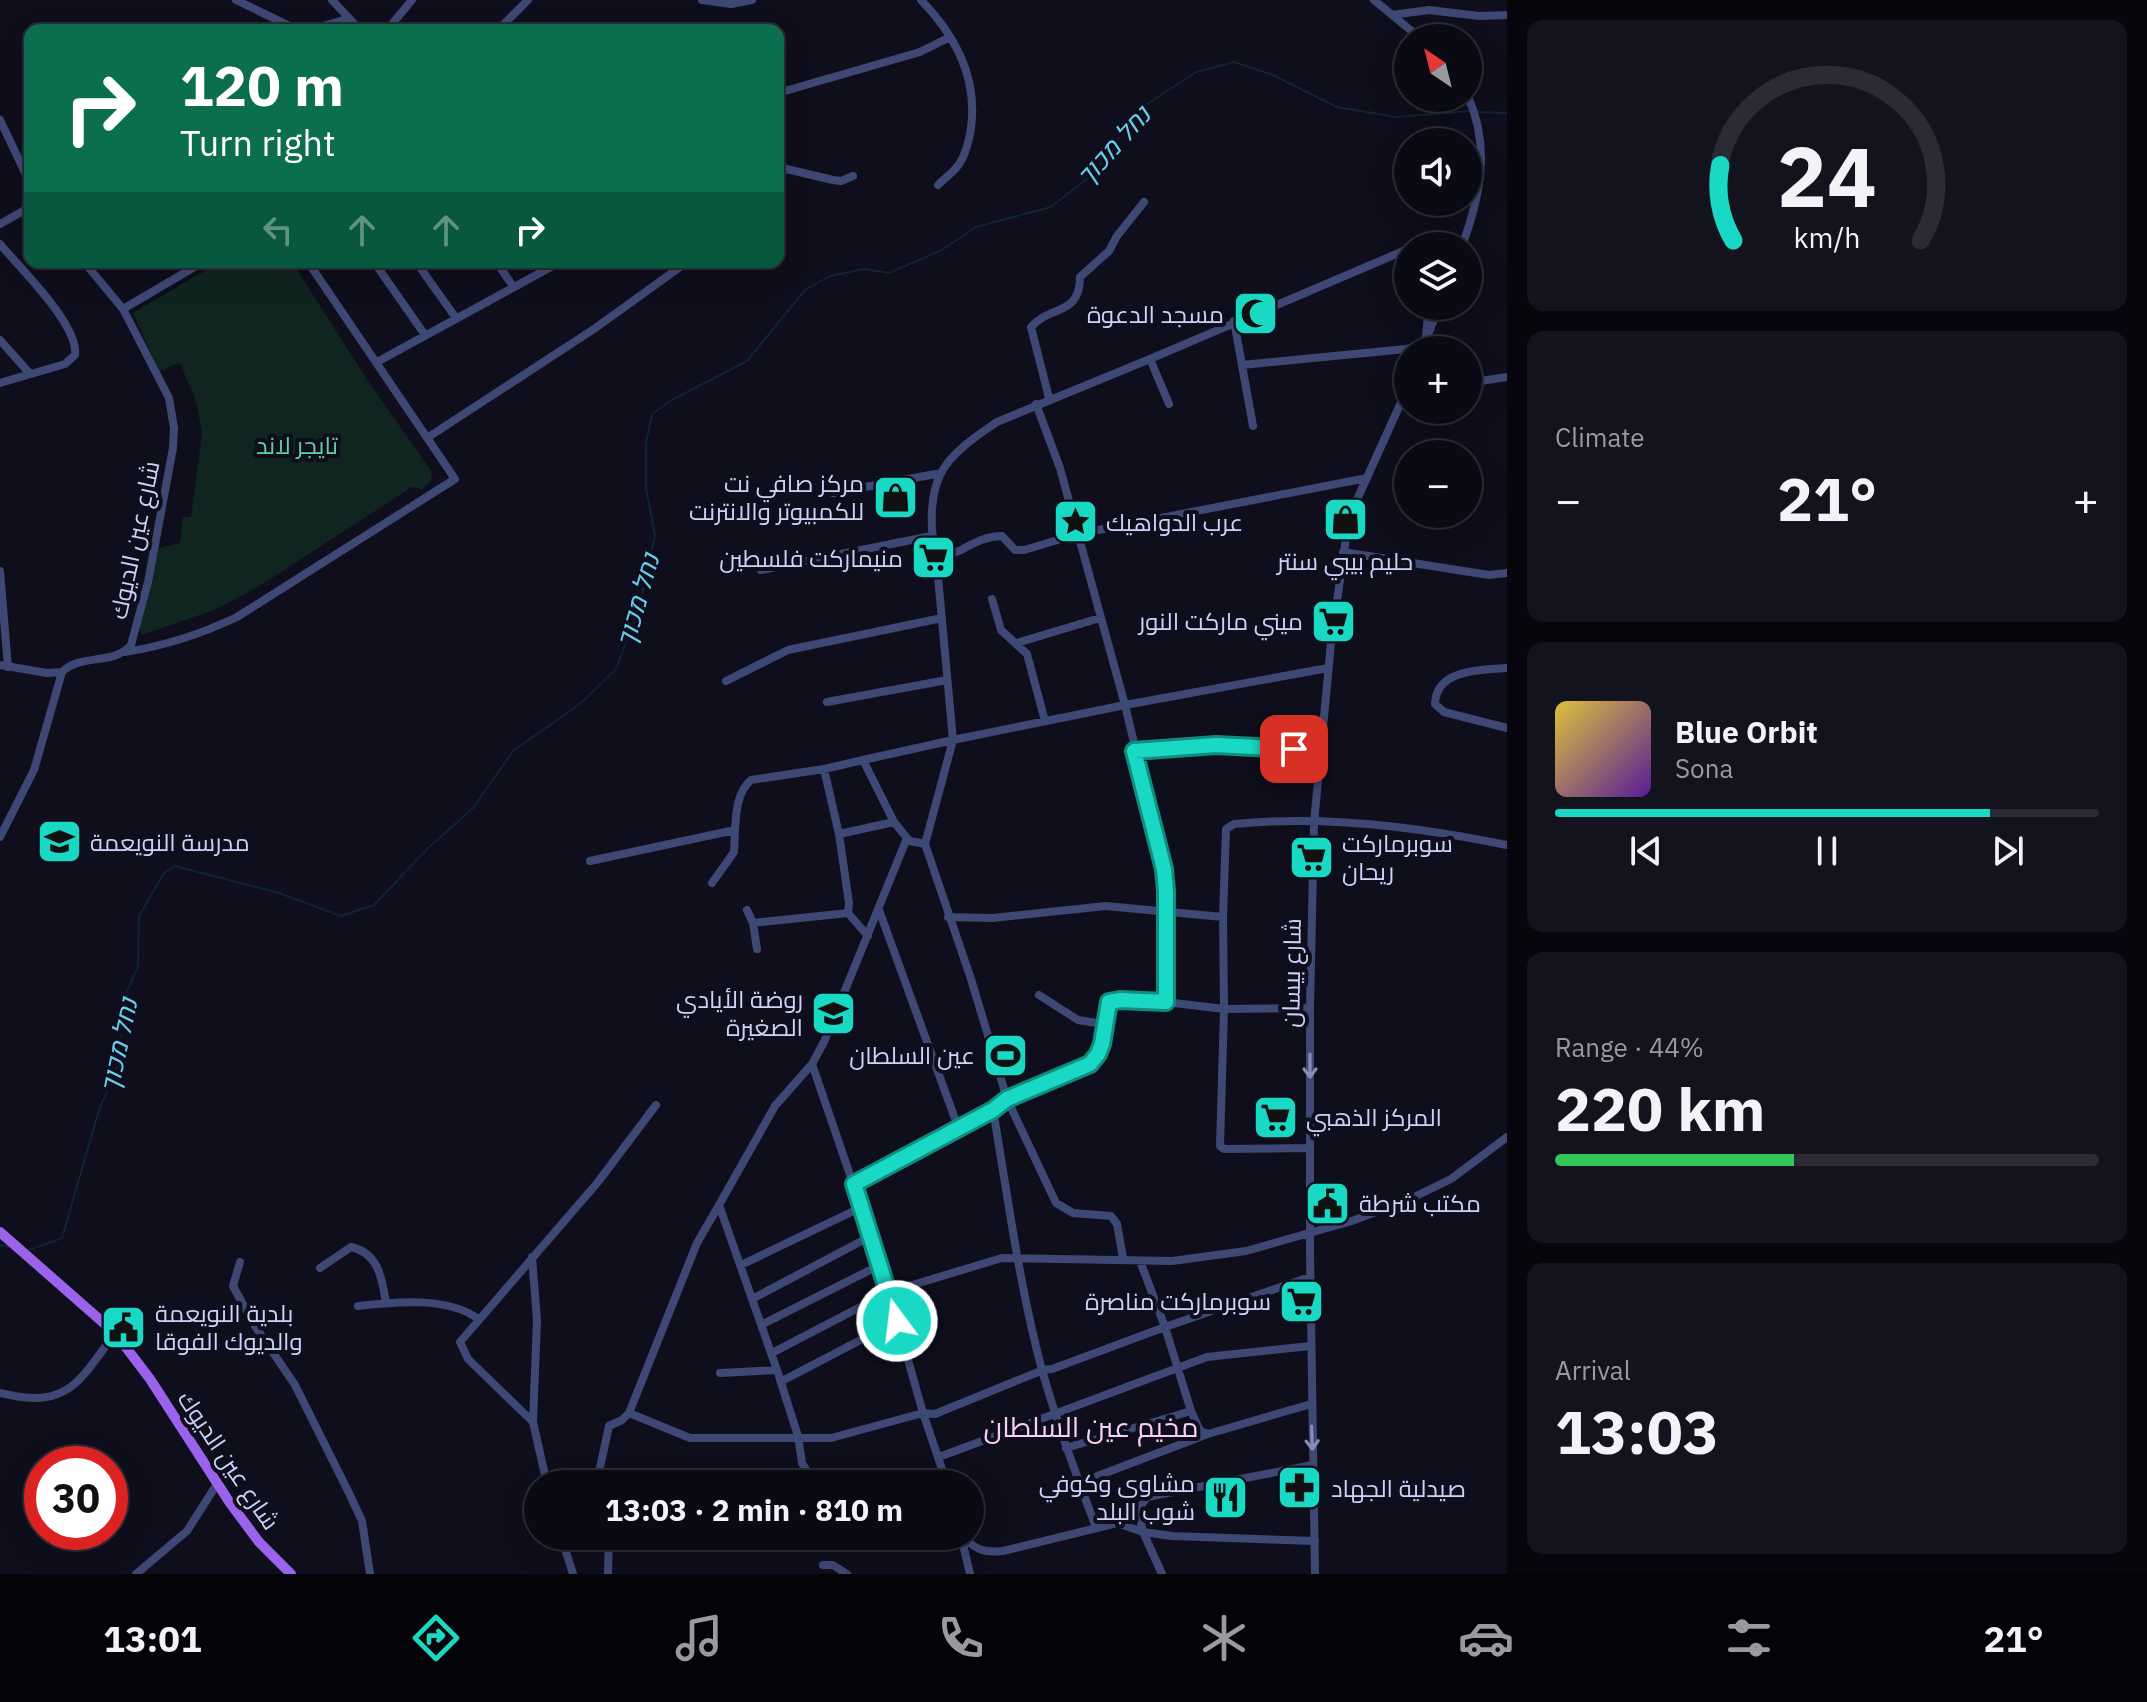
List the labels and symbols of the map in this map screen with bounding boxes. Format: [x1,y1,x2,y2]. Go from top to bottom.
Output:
north arrow [1394,24,1482,112]
water label: נחל מכוך [1068,97,1159,192]
mosque icon: مسجد الدعوة [1231,290,1279,338]
place label: مسجد الدعوة [1087,298,1224,330]
park label: تايجر لاند [256,429,339,461]
street label: شارع عين الديوك [102,458,167,622]
place label: مركز صافي نت للكمبيوتر والانترنت [689,467,864,527]
shop icon: مركز صافي نت للكمبيوتر والانترنت [871,473,919,521]
shop icon: حليم بيبي سنتر [1321,495,1369,543]
place icon: عرب الدواهيك [1051,498,1099,546]
place label: عرب الدواهيك [1106,506,1243,538]
supermarket icon: منيماركت فلسطين [910,534,958,582]
place label: منيماركت فلسطين [719,542,903,574]
place label: حليم بيبي سنتر [1275,545,1413,581]
water label: נחל מכוך [607,548,667,651]
supermarket icon: ميني ماركت النور [1310,597,1358,645]
place label: ميني ماركت النور [1137,605,1303,641]
pin [1260,715,1328,783]
school or university icon: مدرسة النويعمة [35,818,83,866]
place label: مدرسة النويعمة [90,826,250,858]
place label: سوبرماركت ريحان [1342,827,1453,887]
supermarket icon: سوبرماركت ريحان [1287,833,1335,881]
street label: شارع بيسان [1274,918,1309,1028]
place label: روضة الأيادي الصغيرة [676,983,803,1043]
school or university icon: روضة الأيادي الصغيرة [810,989,858,1037]
water label: נחל מכוך [91,993,145,1095]
sports icon: عين السلطان [982,1031,1030,1079]
place label: عين السلطان [849,1039,975,1071]
one-way arrow [1302,1052,1318,1079]
supermarket icon: المركز الذهبي [1251,1093,1299,1141]
place label: المركز الذهبي [1306,1101,1442,1137]
public building icon: مكتب شرطة [1304,1179,1352,1227]
place label: مكتب شرطة [1359,1187,1481,1219]
supermarket icon: سوبرماركت مناصرة [1278,1277,1326,1325]
position arrow [855,1279,939,1363]
place label: سوبرماركت مناصرة [1085,1285,1271,1317]
place label: بلدية النويعمة والديوك الفوقا [155,1297,303,1357]
public building icon: بلدية النويعمة والديوك الفوقا [100,1303,148,1351]
street label: شارع عين الديوك [170,1384,287,1536]
district label: مخيم عين السلطان [984,1408,1198,1447]
one-way arrow [1305,1424,1320,1451]
speed limit sign: 30 [24,1446,128,1550]
pharmacy icon: صيدلية الجهاد [1276,1464,1324,1512]
place label: مشاوي وكوفي شوب البلد [1039,1467,1195,1527]
place label: صيدلية الجهاد [1331,1472,1466,1504]
restaurant icon: مشاوي وكوفي شوب البلد [1202,1473,1250,1521]

